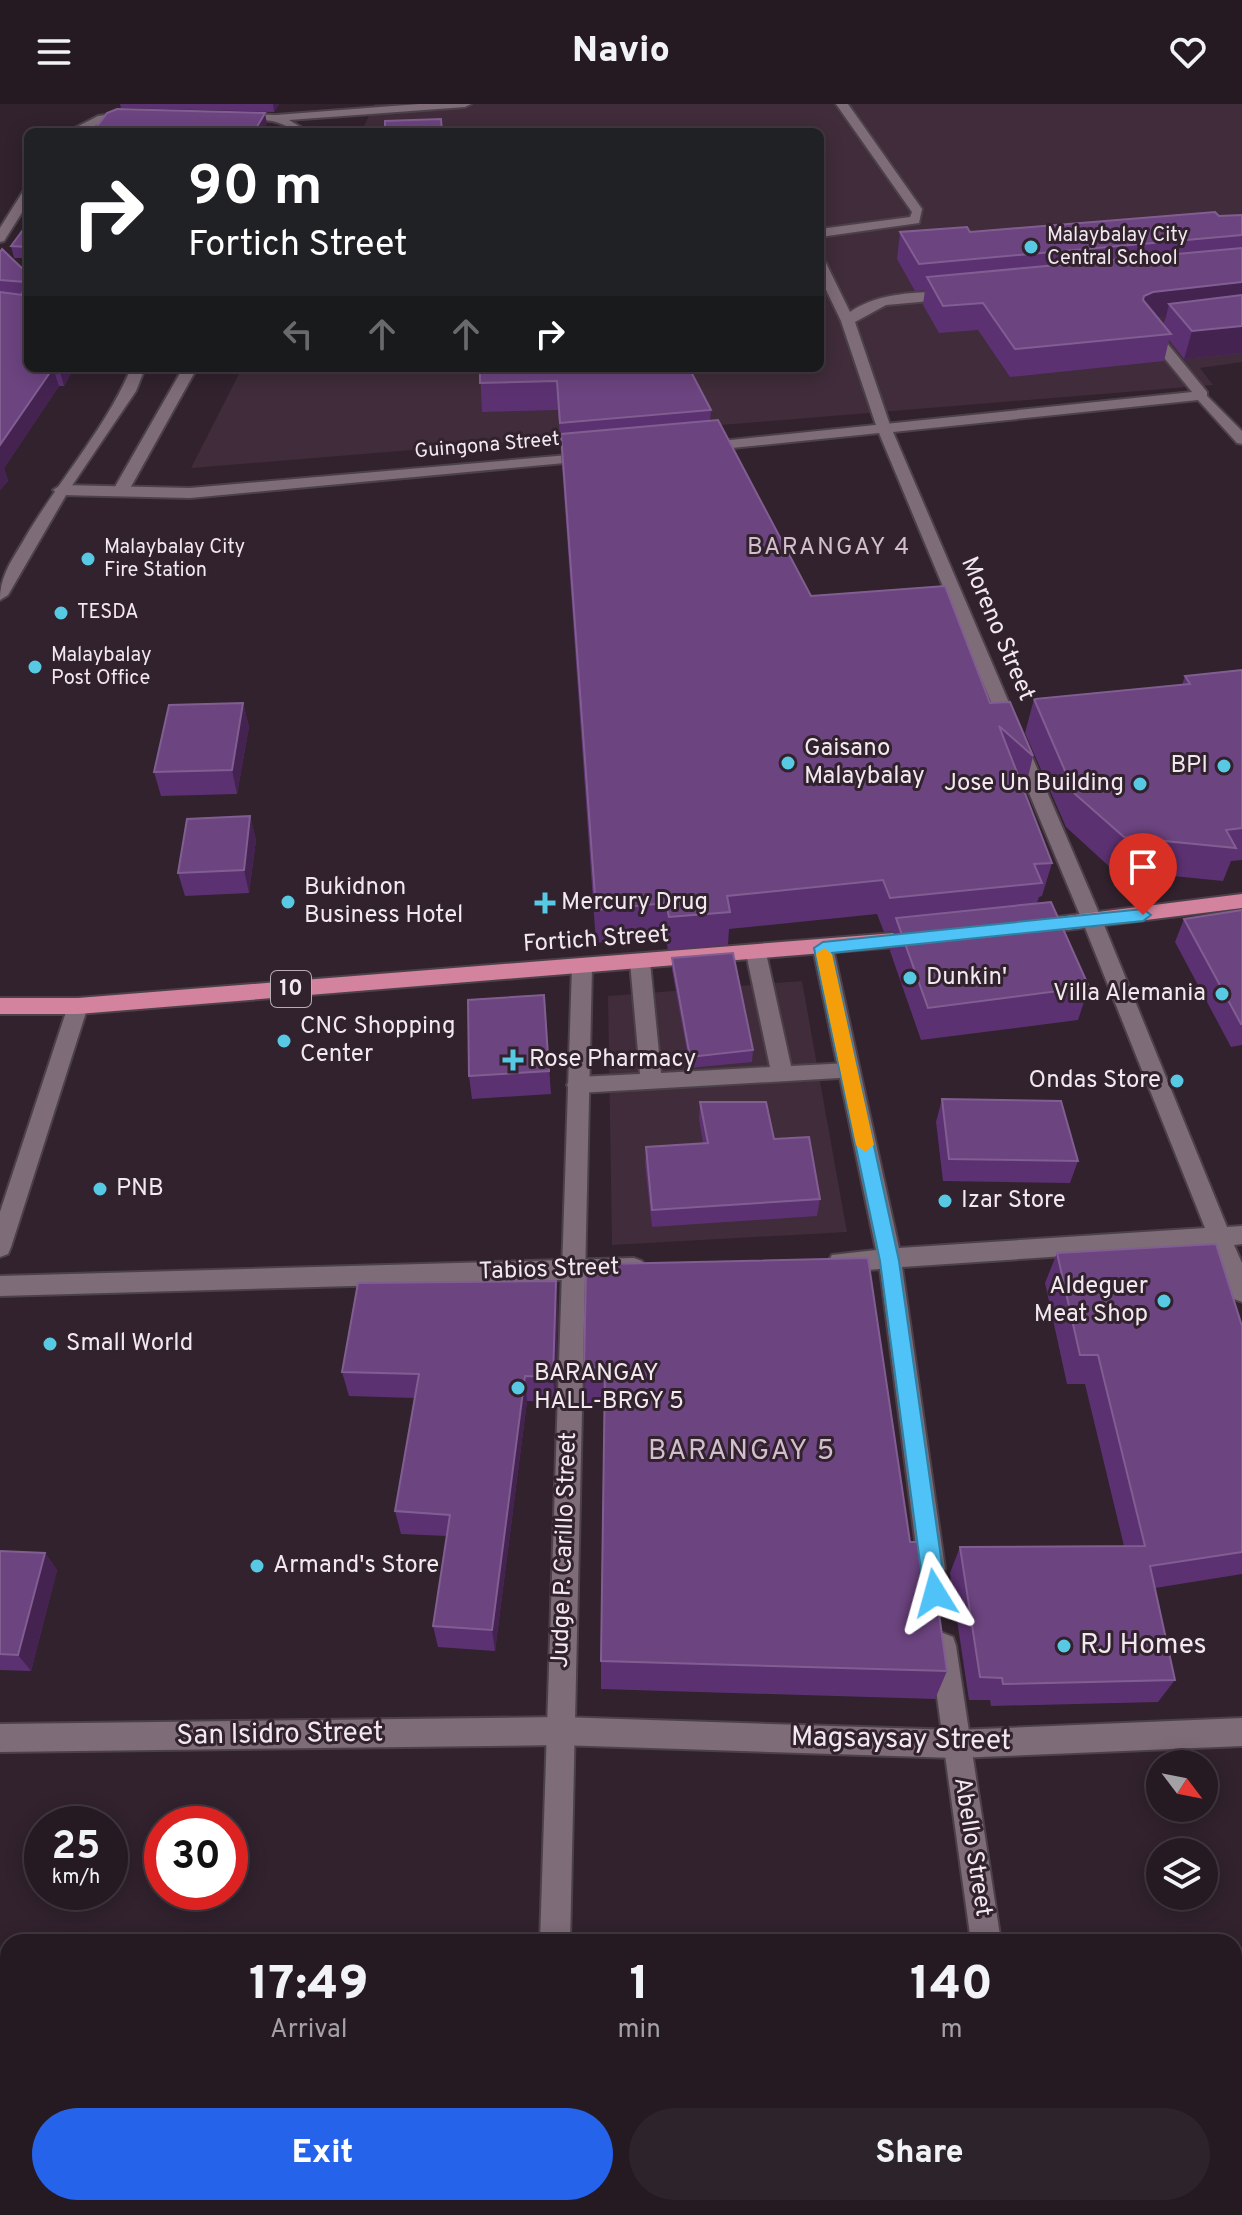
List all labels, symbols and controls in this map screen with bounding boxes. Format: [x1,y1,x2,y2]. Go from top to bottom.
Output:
text: Navio [572,29,670,75]
icon: menu [32,30,76,74]
icon: heart [1166,30,1210,74]
text: 90 m [188,154,323,224]
icon: right [56,160,160,264]
text: Fortich Street [188,223,408,269]
place label: Malaybalay City Central School [1047,223,1188,272]
marker: Malaybalay City Central School [1022,238,1040,256]
icon: left [276,312,320,356]
icon: ahead [360,312,404,356]
icon: ahead [444,312,488,356]
icon: right [528,312,572,356]
street label: Guingona Street [413,427,561,465]
district label: BARANGAY 4 [747,533,911,563]
place label: Malaybalay City Fire Station [104,535,245,584]
marker: Malaybalay City Fire Station [79,550,97,568]
street label: Moreno Street [953,552,1041,706]
place label: TESDA [77,600,139,626]
marker: TESDA [52,604,70,622]
place label: Malaybalay Post Office [51,643,152,692]
marker: Malaybalay Post Office [26,658,44,676]
place label: Gaisano Malaybalay [804,734,925,792]
place label: BPI [1170,751,1208,781]
marker: Gaisano Malaybalay [779,754,797,772]
marker: BPI [1215,757,1233,775]
place label: Jose Un Building [944,769,1124,799]
marker: Jose Un Building [1131,775,1149,793]
pin [1109,833,1177,915]
icon: arrive [1121,845,1165,889]
place label: Bukidnon Business Hotel [304,873,463,931]
place label: Mercury Drug [561,888,708,918]
marker: Bukidnon Business Hotel [279,893,297,911]
marker: Mercury Drug [536,894,554,912]
street label: Fortich Street [522,920,670,960]
place label: Dunkin' [926,963,1007,993]
marker: Dunkin' [901,969,919,987]
road number: 10 [271,971,311,1007]
place label: Villa Alemania [1053,979,1206,1009]
marker: Villa Alemania [1213,985,1231,1003]
place label: CNC Shopping Center [300,1012,455,1070]
marker: CNC Shopping Center [275,1032,293,1050]
place label: Rose Pharmacy [529,1045,696,1075]
marker: Rose Pharmacy [504,1051,522,1069]
place label: Ondas Store [1029,1066,1161,1096]
marker: Ondas Store [1168,1072,1186,1090]
place label: PNB [116,1174,164,1204]
marker: PNB [91,1180,109,1198]
place label: Izar Store [961,1186,1066,1216]
marker: Izar Store [936,1192,954,1210]
street label: Tabios Street [478,1253,620,1287]
place label: Aldeguer Meat Shop [1034,1272,1148,1330]
marker: Aldeguer Meat Shop [1155,1292,1173,1310]
place label: Small World [66,1329,193,1359]
marker: Small World [41,1335,59,1353]
place label: BARANGAY HALL-BRGY 5 [534,1359,684,1417]
marker: BARANGAY HALL-BRGY 5 [509,1379,527,1397]
street label: Judge P. Carillo Street [546,1431,584,1669]
district label: BARANGAY 5 [648,1434,836,1470]
place label: Armand's Store [273,1551,439,1581]
position arrow [893,1551,977,1635]
marker: Armand's Store [248,1557,266,1575]
place label: RJ Homes [1080,1628,1207,1664]
marker: RJ Homes [1055,1637,1073,1655]
street label: San Isidro Street [176,1715,384,1755]
street label: Magsaysay Street [791,1720,1011,1760]
north arrow [1146,1750,1218,1822]
map controls [1146,1750,1218,1910]
street label: Abello Street [946,1775,998,1919]
speed limit sign: 30 [144,1806,248,1910]
text: 25 [52,1823,100,1873]
button: layers [1146,1838,1218,1910]
text: km/h [52,1865,100,1891]
text: 17:49 [249,1956,369,2016]
text: 1 [629,1956,649,2016]
text: 140 [910,1956,993,2016]
text: Arrival [270,2014,348,2047]
text: min [618,2014,661,2047]
text: m [940,2014,962,2047]
button: Exit [32,2108,613,2200]
button: Share [629,2108,1210,2200]

